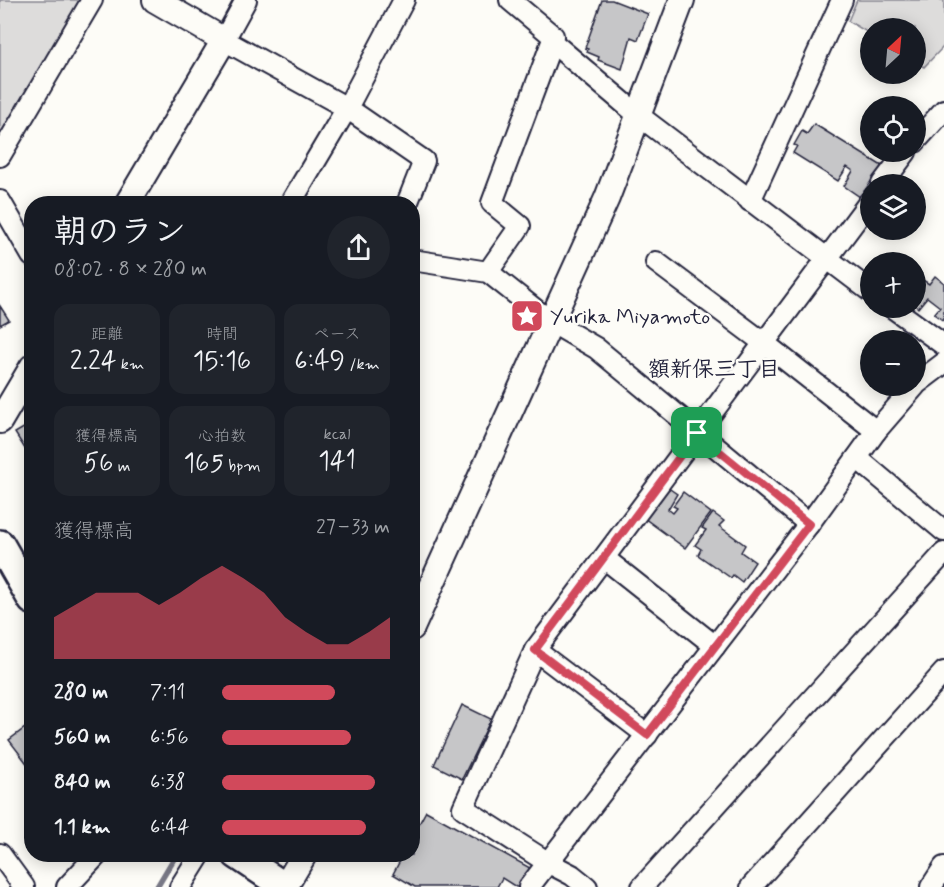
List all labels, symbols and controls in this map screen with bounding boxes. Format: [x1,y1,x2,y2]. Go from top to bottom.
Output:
north arrow [860,18,926,84]
map controls [860,18,926,396]
button: locate [860,96,926,162]
button: layers [860,174,926,240]
text: 朝のラン [54,211,186,255]
button: share [327,216,390,279]
button: + [860,252,926,318]
text: 08:02 · 8 × 280 m [54,256,207,283]
place icon: Yurika Miyamoto [509,298,545,334]
place label: Yurika Miyamoto [550,303,710,331]
text: 距離 [91,324,123,345]
text: 時間 [206,324,238,345]
text: ペース [313,324,361,345]
button: − [860,330,926,396]
text: 2.24 [70,345,117,379]
text: 15:16 [193,345,251,379]
text: 6:49 [294,345,345,379]
text: km [117,354,144,375]
text: /km [345,354,380,375]
district label: 額新保三丁目 [648,356,780,384]
pin [671,407,722,458]
icon: arrive [680,416,713,449]
text: kcal [324,424,350,445]
text: 獲得標高 [75,426,139,447]
text: 心拍数 [198,426,246,447]
text: 141 [318,445,356,479]
text: 56 [83,447,113,481]
text: 165 [183,447,224,481]
text: m [113,456,131,477]
text: bpm [224,456,261,477]
text: 27–33 m [316,514,390,541]
text: 獲得標高 [54,518,134,545]
text: 280 m [54,679,108,706]
text: 7:11 [150,679,185,706]
text: 560 m [54,724,110,751]
text: 6:56 [150,724,189,751]
text: 840 m [54,769,111,796]
text: 6:38 [150,769,186,796]
text: 1.1 km [54,814,111,841]
text: 6:44 [150,814,189,841]

